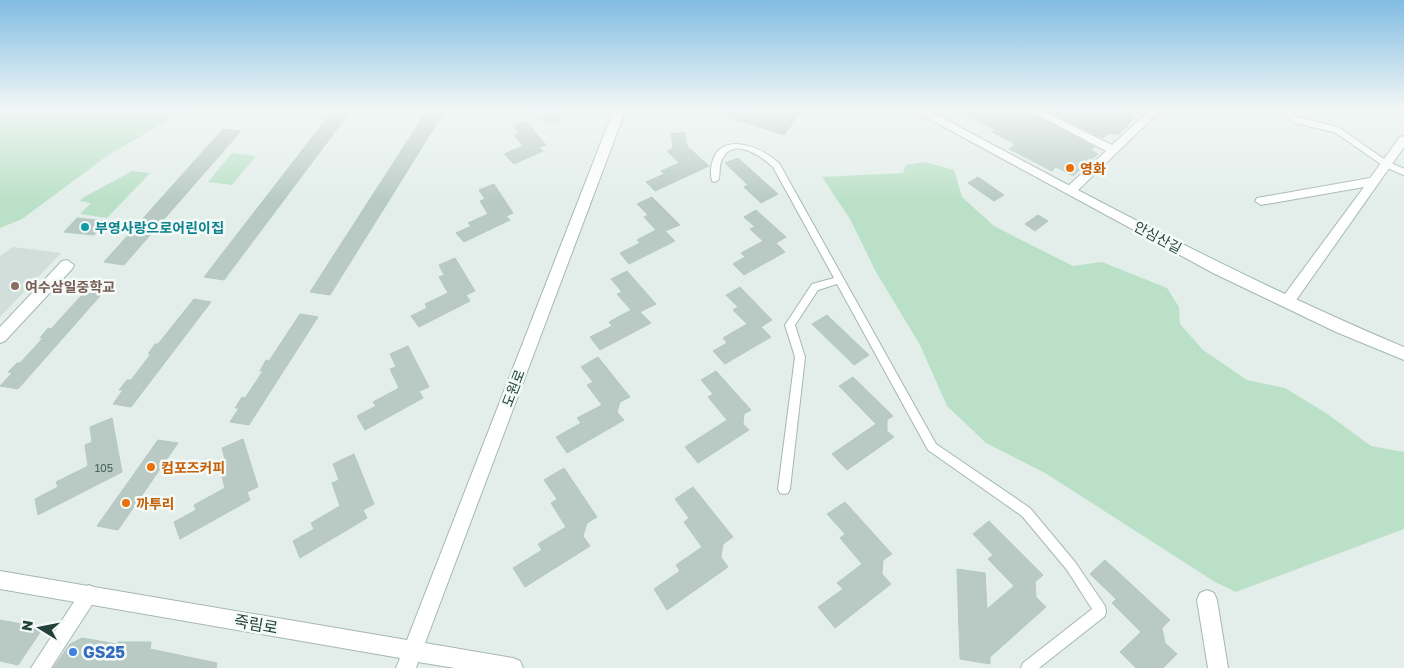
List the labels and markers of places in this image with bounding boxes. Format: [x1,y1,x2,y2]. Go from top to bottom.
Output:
place label: 영화 [1080,160,1106,177]
marker: 영화 [1064,162,1076,174]
place label: 부영사랑으로어린이집 [95,219,224,236]
marker: 부영사랑으로어린이집 [79,221,91,233]
place label: 여수삼일중학교 [25,278,115,295]
marker: 여수삼일중학교 [9,280,21,292]
place label: 컴포즈커피 [161,459,225,476]
marker: 컴포즈커피 [145,461,157,473]
place label: 까투리 [136,495,175,512]
marker: 까투리 [120,497,132,509]
place label: GS25 [83,642,125,662]
marker: GS25 [67,646,79,658]

